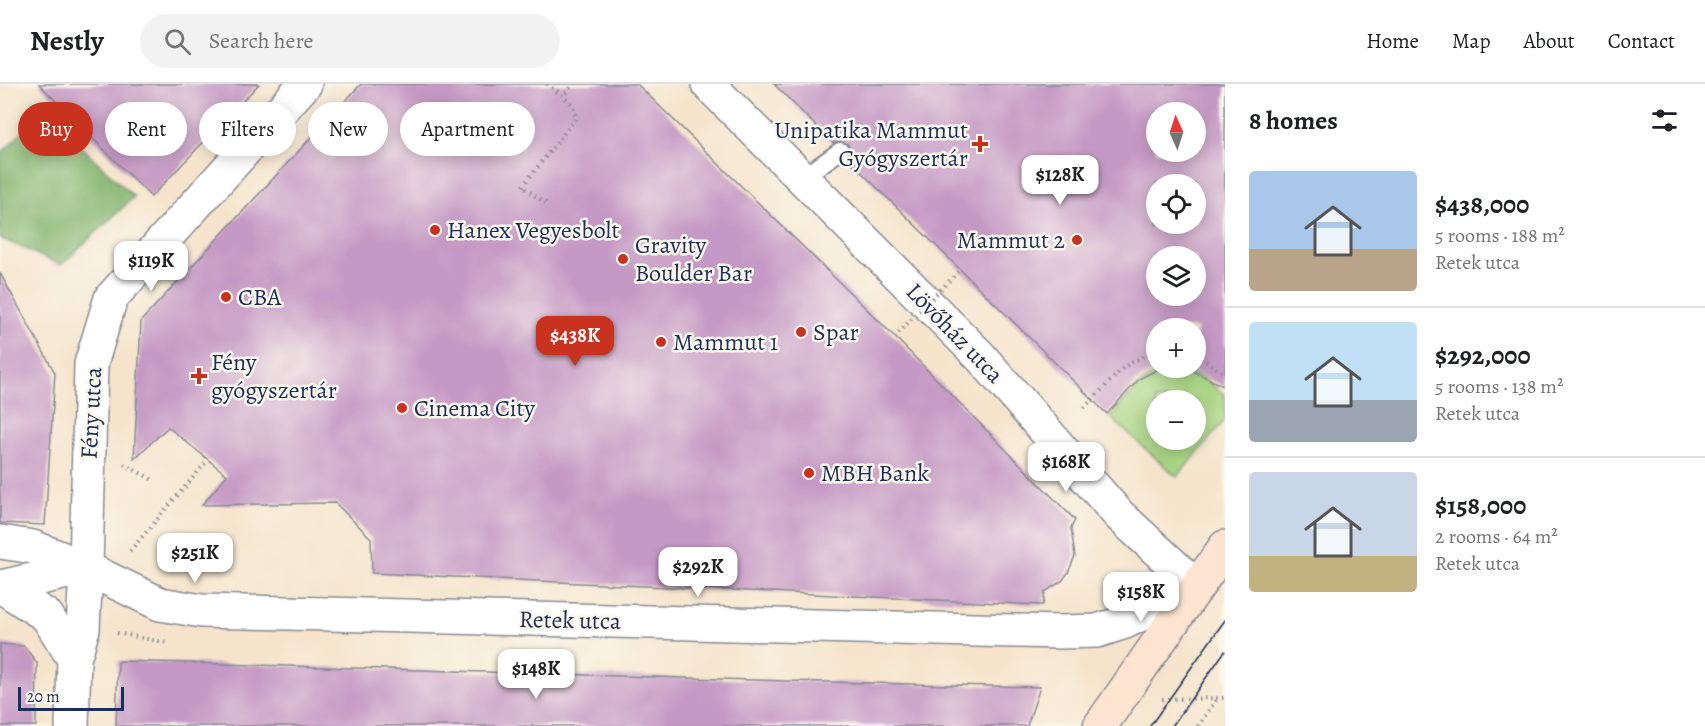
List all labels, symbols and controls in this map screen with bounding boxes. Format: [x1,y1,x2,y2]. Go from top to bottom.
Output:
search box [140,14,560,68]
text: Nestly [30,22,104,60]
icon: search [161,25,194,58]
text: Search here [209,26,313,56]
text: Home [1366,27,1419,55]
text: Map [1452,27,1490,55]
text: About [1523,27,1575,55]
text: Contact [1608,27,1675,55]
chip: Buy [18,102,93,156]
chip: Rent [105,102,187,156]
chip: Filters [199,102,296,156]
chip: New [308,102,388,156]
chip: Apartment [400,102,535,156]
north arrow [1146,102,1206,162]
map controls [1146,102,1206,450]
text: 8 homes [1249,103,1338,138]
icon: filters [1648,104,1681,137]
place label: Unipatika Mammut Gyógyszertár [774,114,968,174]
marker: Unipatika Mammut Gyógyszertár [973,137,987,151]
pin: $128K [1018,155,1102,206]
text: $128K [1036,161,1084,188]
button: locate [1146,174,1206,234]
text: $438,000 [1435,187,1529,222]
icon: home [1297,195,1369,267]
place label: Hanex Vegyesbolt [447,214,619,246]
text: 5 rooms · 188 m² [1435,222,1565,249]
marker: Hanex Vegyesbolt [428,223,442,237]
place label: Mammut 2 [957,224,1065,256]
place label: Gravity Boulder Bar [635,229,752,289]
marker: Mammut 2 [1070,233,1084,247]
pin: $119K [109,241,193,292]
button: layers [1146,246,1206,306]
text: $119K [128,247,174,274]
text: Retek utca [1435,249,1520,276]
marker: Gravity Boulder Bar [616,252,630,266]
street label: Lövőház utca [899,276,1011,391]
place label: CBA [238,281,282,313]
marker: CBA [219,290,233,304]
pin: $438K [533,316,617,367]
place label: Spar [813,316,859,348]
button: + [1146,318,1206,378]
text: $438K [550,322,600,349]
marker: Spar [794,325,808,339]
place label: Mammut 1 [673,326,778,358]
marker: Mammut 1 [654,335,668,349]
text: $292,000 [1435,338,1531,373]
place label: Fény gyógyszertár [211,346,337,406]
icon: home [1297,346,1369,418]
street label: Fény utca [73,365,109,460]
marker: Fény gyógyszertár [192,369,206,383]
text: 5 rooms · 138 m² [1435,373,1564,400]
button: − [1146,390,1206,450]
place label: Cinema City [414,392,535,424]
text: Retek utca [1435,400,1520,427]
marker: Cinema City [395,401,409,415]
pin: $168K [1024,442,1108,493]
text: $168K [1042,448,1090,475]
place label: MBH Bank [821,457,929,489]
marker: MBH Bank [802,466,816,480]
text: $158,000 [1435,488,1526,523]
icon: home [1297,496,1369,568]
text: 2 rooms · 64 m² [1435,523,1558,550]
pin: $251K [153,533,237,584]
text: $251K [171,539,219,566]
pin: $292K [656,547,740,598]
text: Retek utca [1435,550,1520,577]
text: $292K [672,553,724,580]
pin: $158K [1099,572,1183,623]
text: $158K [1117,578,1165,605]
street label: Retek utca [519,603,622,637]
pin: $148K [494,649,578,700]
text: $148K [512,655,560,682]
scale bar [18,684,124,712]
text: 20 m [27,686,60,708]

